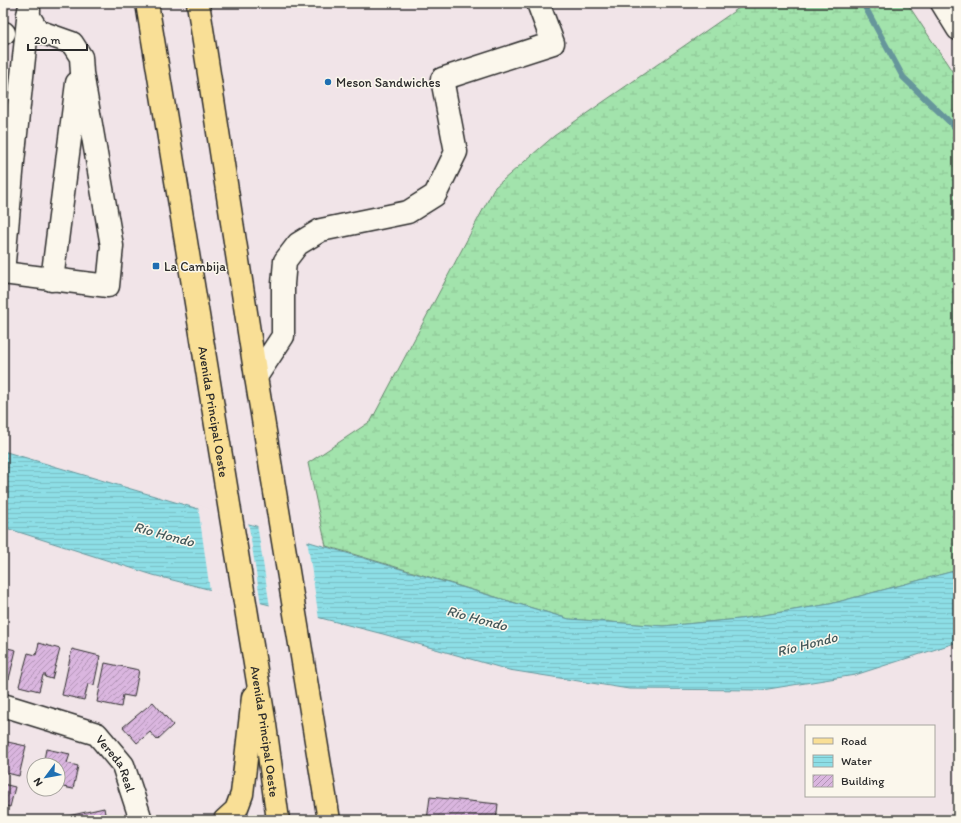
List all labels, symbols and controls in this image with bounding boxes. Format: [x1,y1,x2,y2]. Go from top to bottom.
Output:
scale bar [28,26,87,52]
text: 20 m [34,33,61,47]
place label: Meson Sandwiches [336,75,441,90]
marker: Meson Sandwiches [323,77,333,87]
place label: La Cambija [164,259,226,274]
marker: La Cambija [151,261,161,271]
street label: Avenida Principal Oeste [195,345,231,478]
water label: Río Hondo [132,518,197,551]
water label: Río Hondo [445,602,510,635]
water label: Río Hondo [775,629,840,660]
street label: Avenida Principal Oeste [247,665,282,798]
legend [805,725,935,797]
street label: Vereda Real [93,732,138,794]
text: Road [841,734,867,748]
text: Water [841,754,872,768]
north arrow [26,757,66,797]
text: Building [841,774,885,788]
text: N [30,775,45,789]

